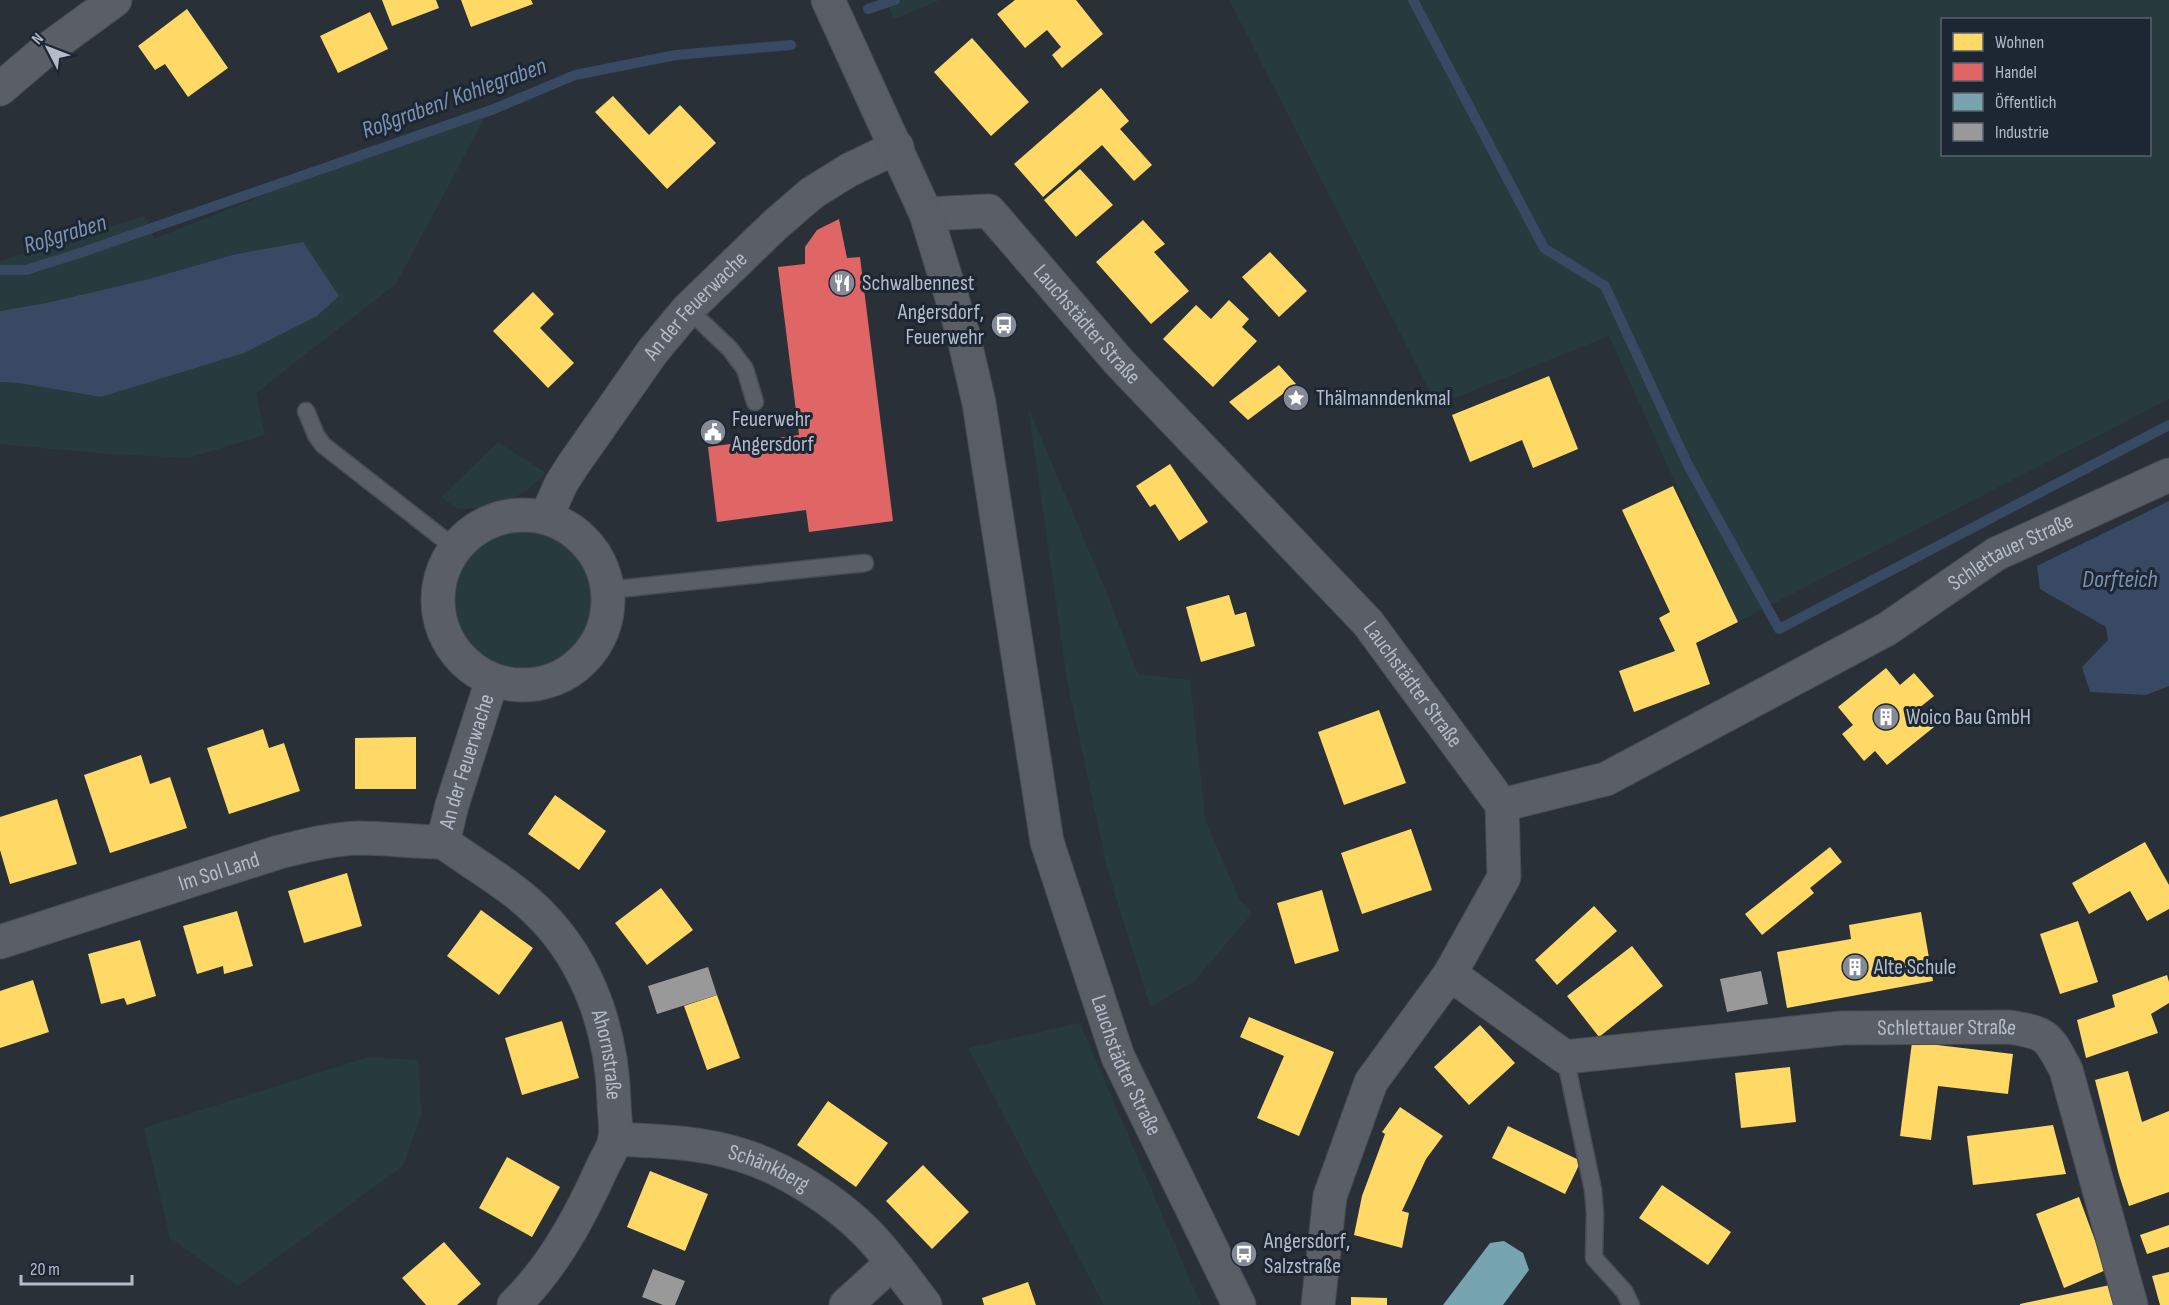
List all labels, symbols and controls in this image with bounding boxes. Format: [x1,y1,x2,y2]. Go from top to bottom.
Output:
north arrow [18,18,78,78]
legend [1941,18,2151,156]
text: N [28,29,48,48]
text: Wohnen [1995,32,2044,53]
water label: Roßgraben/ Kohlegraben [358,51,550,145]
text: Handel [1995,62,2037,83]
text: Öffentlich [1995,92,2056,113]
text: Industrie [1995,122,2049,143]
water label: Roßgraben [20,208,110,260]
street label: An der Feuerwache [637,246,753,366]
street label: Lauchstädter Straße [1028,259,1147,390]
restaurant icon: Schwalbennest [827,268,857,298]
place label: Schwalbennest [862,270,975,297]
place label: Angersdorf, Feuerwehr [897,299,984,351]
bus stop icon: Angersdorf, Feuerwehr [989,310,1019,340]
place icon: Thälmanndenkmal [1281,383,1311,413]
place label: Thälmanndenkmal [1316,385,1451,412]
place label: Feuerwehr Angersdorf [731,406,815,458]
public building icon: Feuerwehr Angersdorf [698,417,728,447]
street label: Schlettauer Straße [1943,507,2077,597]
water label: Dorfteich [2082,565,2158,594]
street label: Lauchstädter Straße [1358,616,1468,753]
street label: An der Feuerwache [433,691,500,833]
building icon: Woico Bau GmbH [1871,702,1901,732]
place label: Woico Bau GmbH [1906,704,2031,731]
street label: Im Sol Land [175,846,263,897]
building icon: Alte Schule [1840,952,1870,982]
place label: Alte Schule [1873,954,1956,981]
street label: Lauchstädter Straße [1085,991,1168,1140]
street label: Ahornstraße [585,1005,627,1100]
street label: Schlettauer Straße [1877,1013,2018,1041]
street label: Schänkberg [725,1138,815,1198]
place label: Angersdorf, Salzstraße [1263,1228,1350,1280]
bus stop icon: Angersdorf, Salzstraße [1229,1239,1259,1269]
scale bar [21,1248,132,1286]
text: 20 m [30,1259,60,1280]

